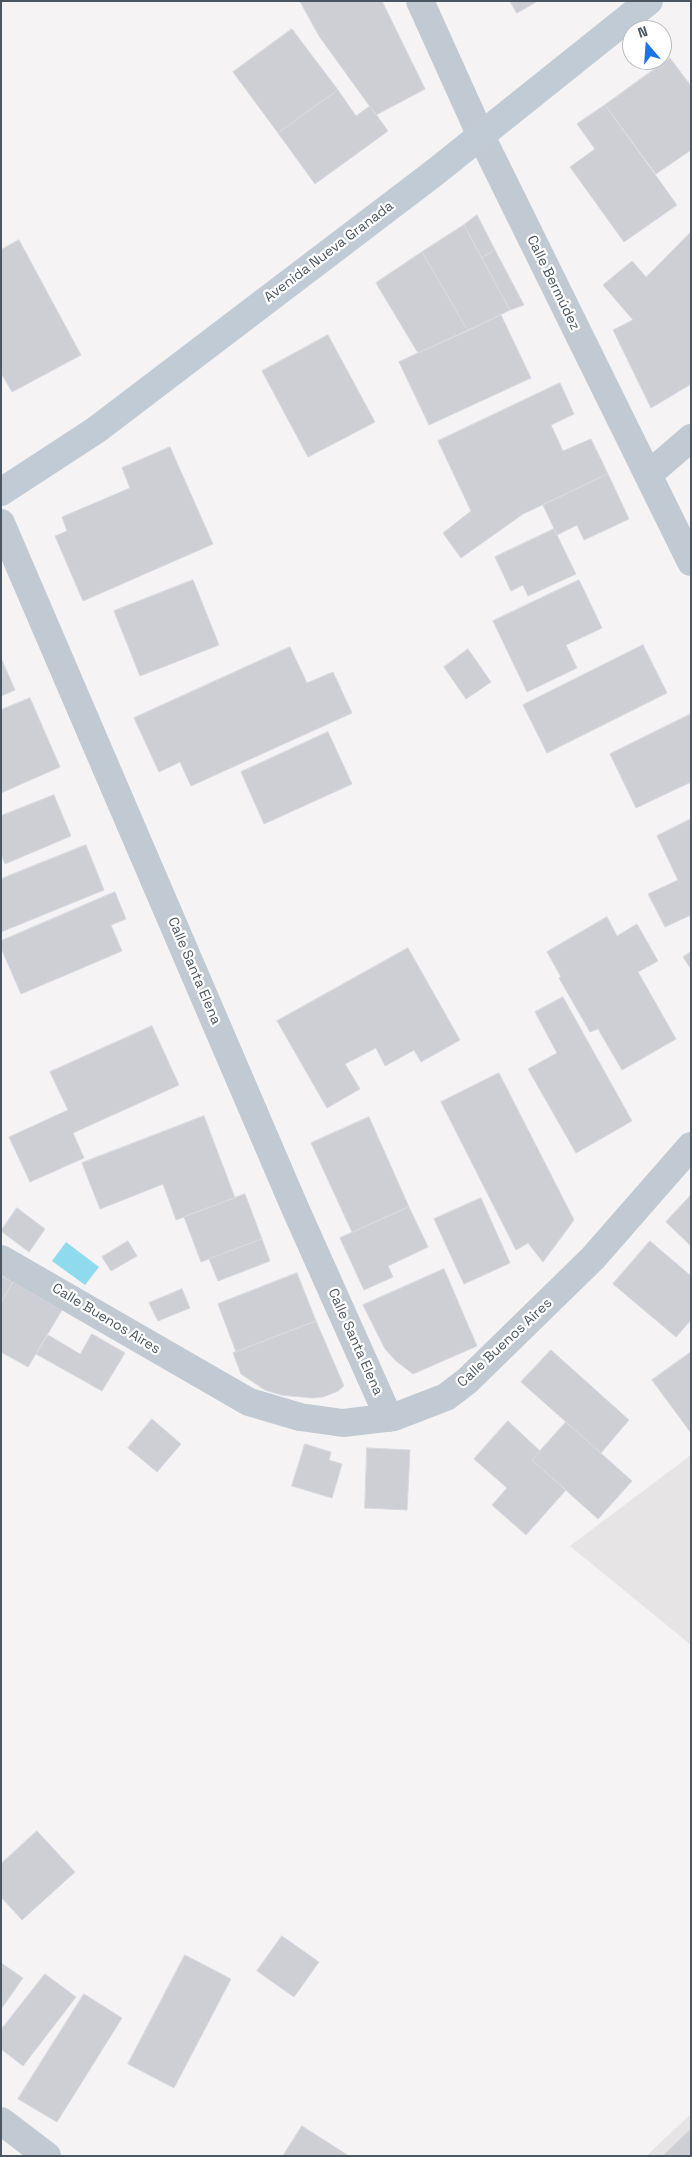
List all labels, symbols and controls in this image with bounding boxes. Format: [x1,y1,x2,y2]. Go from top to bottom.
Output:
north arrow [622,20,672,70]
text: N [635,22,650,42]
street label: Avenida Nueva Granada [261,198,397,306]
street label: Calle Bermúdez [523,233,583,333]
street label: Calle Santa Elena [164,915,224,1027]
street label: Calle Buenos Aires [49,1280,163,1358]
street label: Calle Santa Elena [324,1286,386,1398]
street label: Calle Buenos Aires [454,1295,556,1391]

